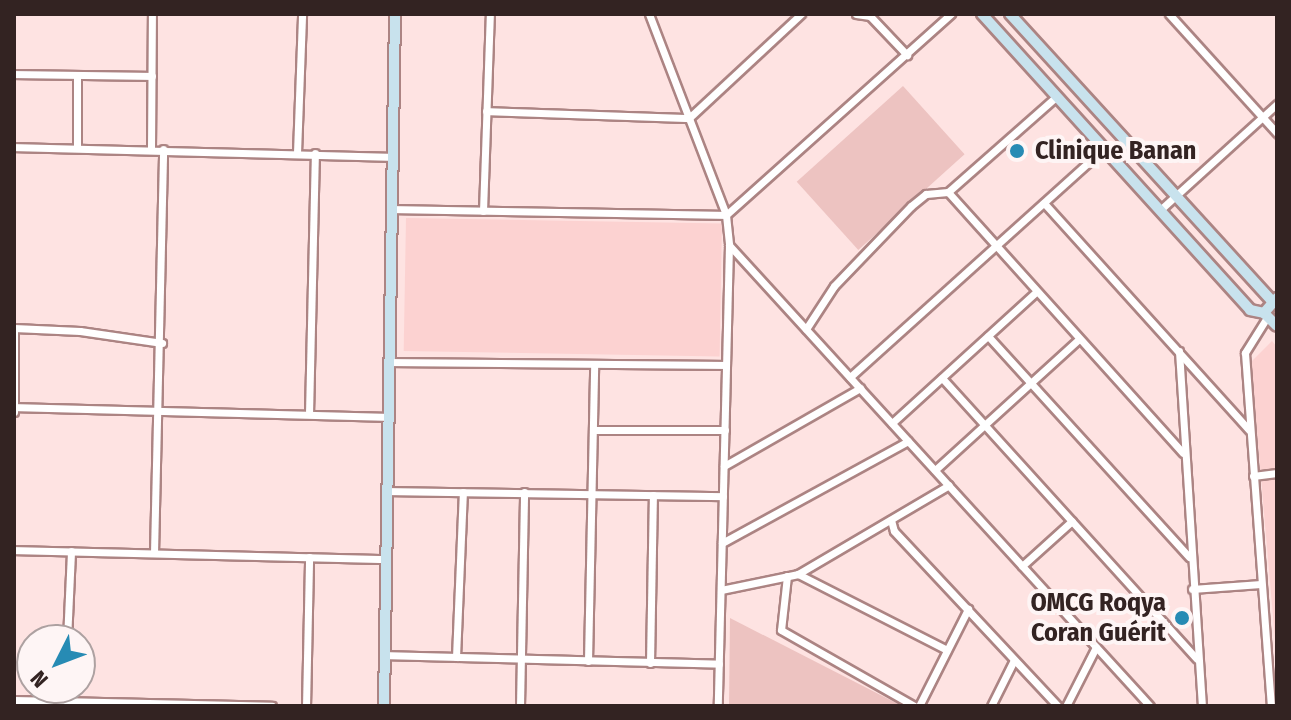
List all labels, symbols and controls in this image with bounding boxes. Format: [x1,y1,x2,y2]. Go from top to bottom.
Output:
place label: Clinique Banan [1035,135,1196,167]
marker: Clinique Banan [1006,140,1028,162]
place label: OMCG Roqya Coran Guérit [1030,587,1166,648]
marker: OMCG Roqya Coran Guérit [1173,609,1191,627]
north arrow [16,624,96,704]
text: N [25,665,54,693]

